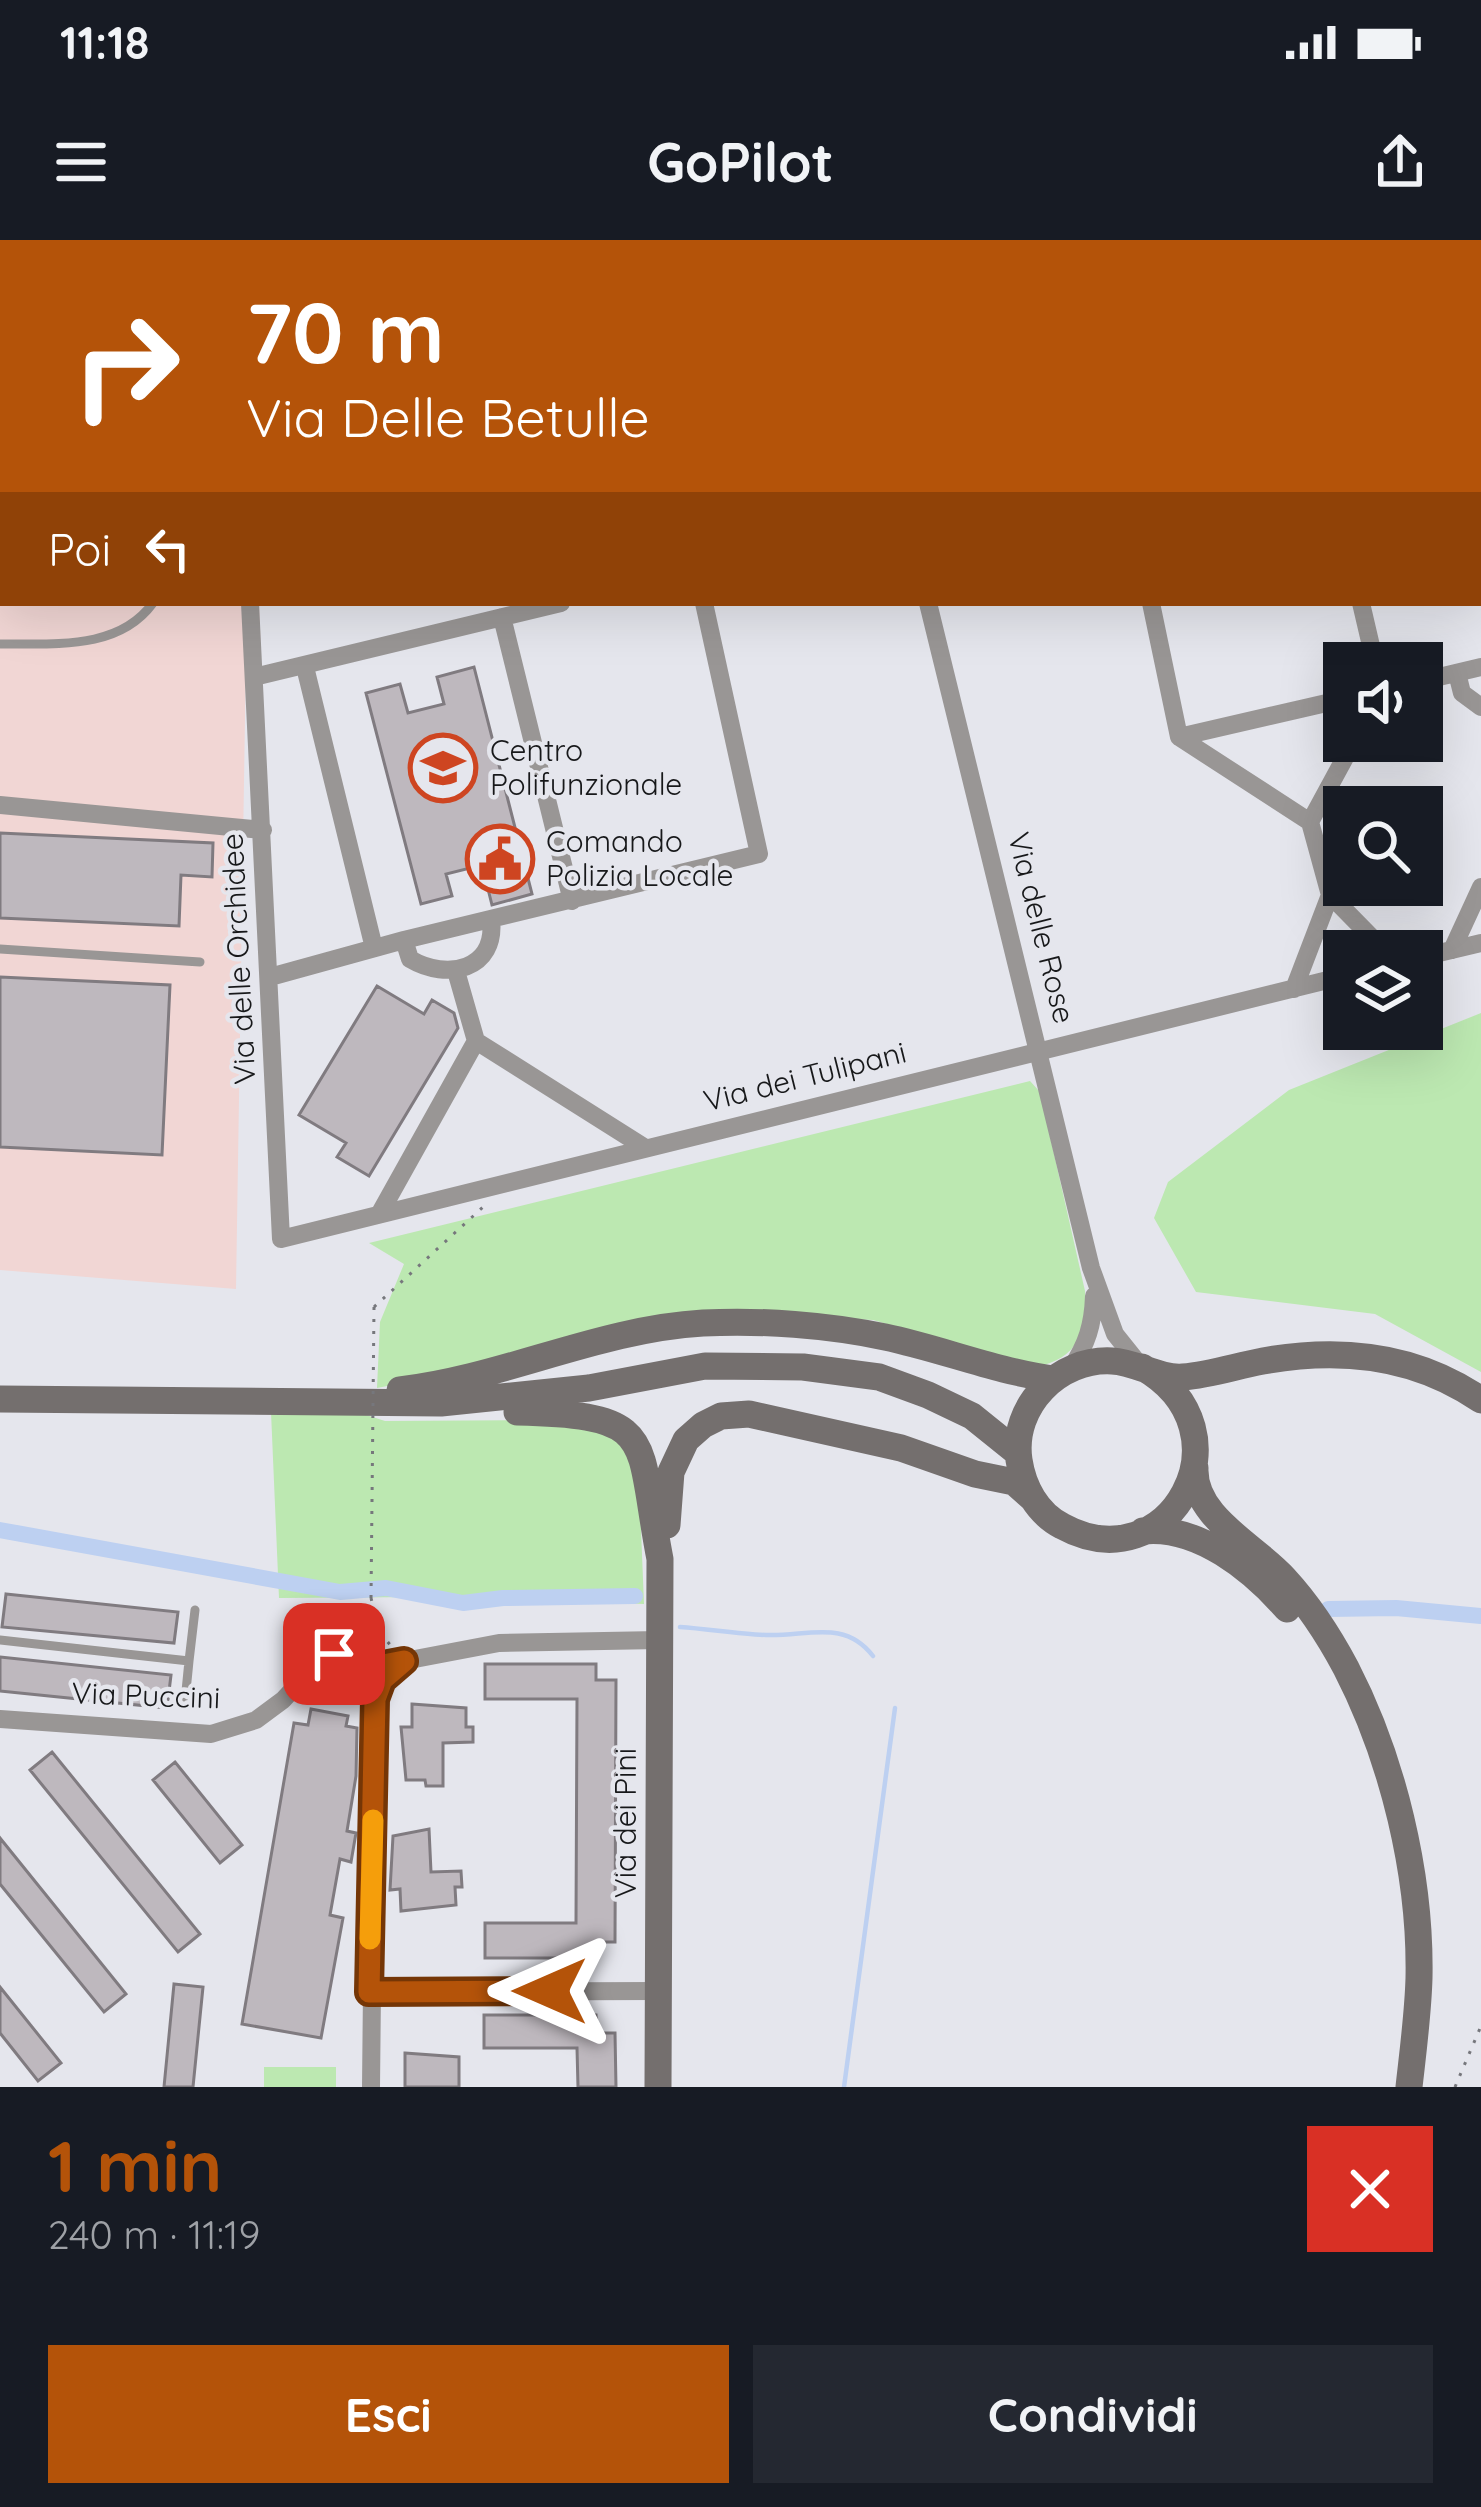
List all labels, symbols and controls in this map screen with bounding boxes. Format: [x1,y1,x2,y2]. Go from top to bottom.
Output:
text: 11:18 [60,14,149,70]
text: GoPilot [647,128,834,196]
icon: menu [48,129,114,195]
icon: share [1367,129,1433,195]
text: 70 m [246,279,445,384]
icon: right [48,288,204,444]
text: Via Delle Betulle [246,383,650,451]
icon: left [135,516,201,582]
text: Poi [48,521,111,577]
map controls [1323,642,1443,1050]
button: sound [1323,642,1443,762]
place label: Centro Polifunzionale [490,731,682,803]
school or university icon: Centro Polifunzionale [408,733,478,803]
button: search [1323,786,1443,906]
place label: Comando Polizia Locale [546,822,734,894]
public building icon: Comando Polizia Locale [465,824,535,894]
street label: Via delle Rose [1000,828,1084,1027]
street label: Via delle Orchidee [212,832,264,1086]
button: layers [1323,930,1443,1050]
street label: Via dei Tulipani [699,1032,910,1120]
pin [283,1603,385,1705]
icon: arrive [301,1621,367,1687]
street label: Via Puccini [71,1673,221,1717]
street label: Via dei Pini [606,1748,644,1898]
position arrow [487,1928,613,2054]
text: 1 min [48,2120,222,2210]
button: close [1307,2126,1433,2252]
text: 240 m · 11:19 [48,2210,260,2259]
button: Esci [48,2345,729,2483]
button: Condividi [753,2345,1433,2483]

